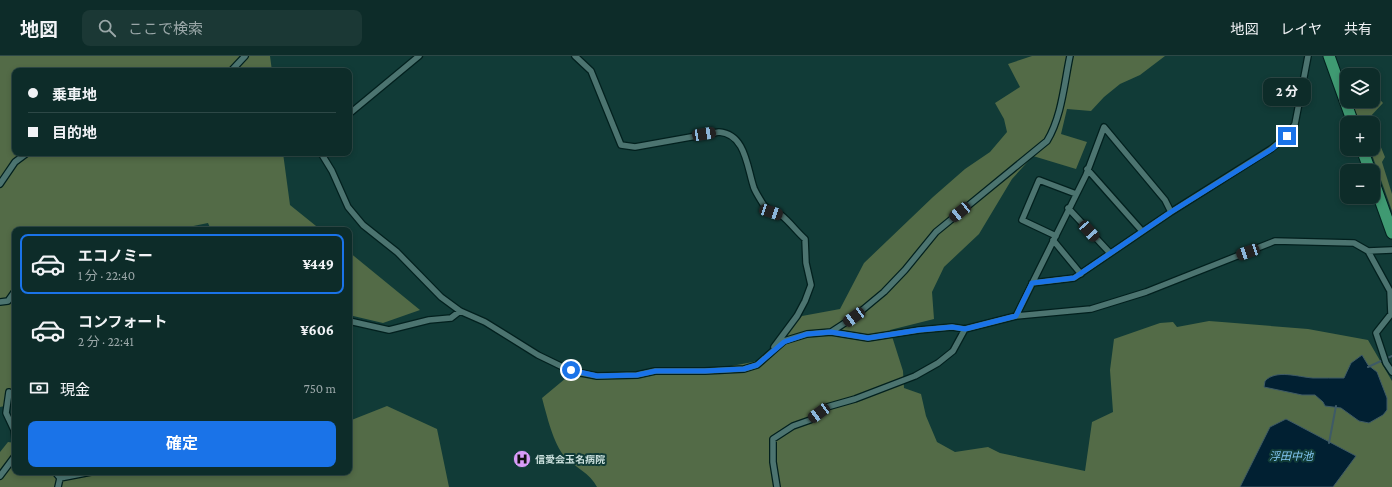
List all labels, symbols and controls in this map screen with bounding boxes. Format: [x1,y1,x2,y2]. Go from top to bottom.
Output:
search box [82,10,362,46]
icon: search [96,17,118,39]
text: 地図 [20,19,58,40]
text: ここで検索 [128,21,203,37]
text: 地図 [1230,21,1258,37]
text: レイヤ [1280,21,1322,37]
text: 共有 [1344,21,1372,37]
map controls [1340,68,1380,204]
button: layers [1340,68,1380,108]
callout: 2 分 [1263,78,1311,106]
text: 2 分 [1276,84,1298,99]
text: 乗車地 [52,87,97,103]
button: + [1340,116,1380,156]
text: 目的地 [52,125,97,141]
car [691,126,717,142]
route end [1278,127,1296,145]
button: − [1340,164,1380,204]
car [947,200,973,224]
car [758,203,784,221]
car [1077,218,1101,244]
car [1235,242,1261,262]
icon: car [30,246,66,282]
text: エコノミー [78,248,153,264]
text: ¥449 [303,256,334,272]
text: 1 分 · 22:40 [78,268,135,283]
car [841,305,867,329]
icon: car [30,312,66,348]
text: コンフォート [78,314,168,330]
text: ¥606 [300,322,334,338]
text: 2 分 · 22:41 [78,334,134,349]
route start [562,361,580,379]
icon: cash [28,377,50,399]
text: 750 m [304,381,336,396]
text: 現金 [60,382,90,398]
car [806,401,832,425]
button: 確定 [28,421,336,467]
hospital icon: 信愛会玉名病院 [512,449,532,469]
water label: 浮田中池 [1269,450,1314,462]
place label: 信愛会玉名病院 [535,454,605,465]

